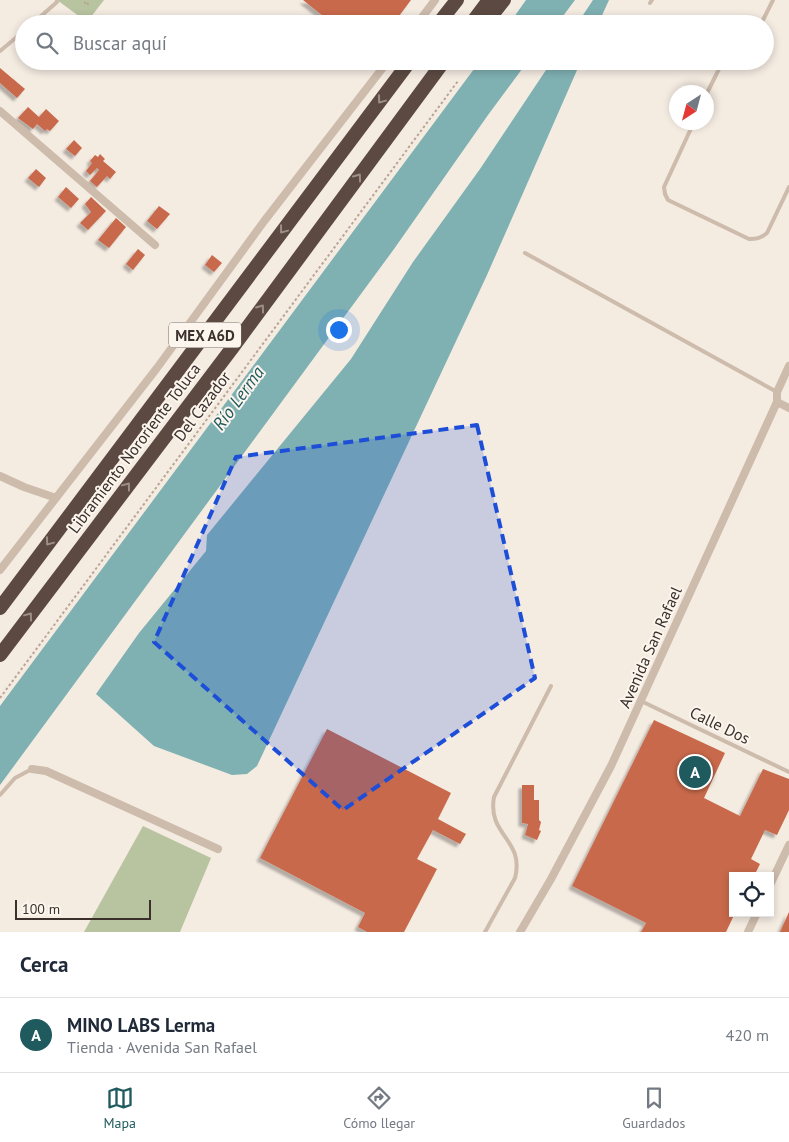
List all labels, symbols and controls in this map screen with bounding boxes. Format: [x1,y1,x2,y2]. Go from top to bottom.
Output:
search box [15,15,774,70]
icon: search [33,29,61,57]
text: Buscar aquí [73,31,167,55]
north arrow [669,85,714,130]
one-way arrow [378,94,387,104]
one-way arrow [352,173,361,183]
one-way arrow [281,224,289,233]
one-way arrow [256,305,264,314]
your location [326,317,352,343]
road number: MEX A6D [169,322,241,348]
street label: Libramiento Nororiente Toluca [63,359,205,537]
water label: Río Lerma [207,361,269,434]
street label: Del Cazador [169,367,235,445]
one-way arrow [121,482,130,492]
one-way arrow [47,536,55,545]
street label: Avenida San Rafael [614,583,686,711]
one-way arrow [24,613,32,622]
street label: Calle Dos [687,702,754,748]
pin: A [679,753,711,791]
map controls [729,872,774,917]
button: locate [729,872,774,917]
scale bar [15,897,151,920]
text: 100 m [22,900,60,918]
text: Cerca [20,951,69,978]
text: MINO LABS Lerma [67,1013,215,1037]
text: A [31,1025,41,1045]
text: 420 m [726,1025,769,1045]
text: Tienda · Avenida San Rafael [67,1037,257,1057]
tab: Mapa [104,1084,136,1132]
tab: Cómo llegar [343,1084,415,1132]
tab: Guardados [622,1084,685,1132]

